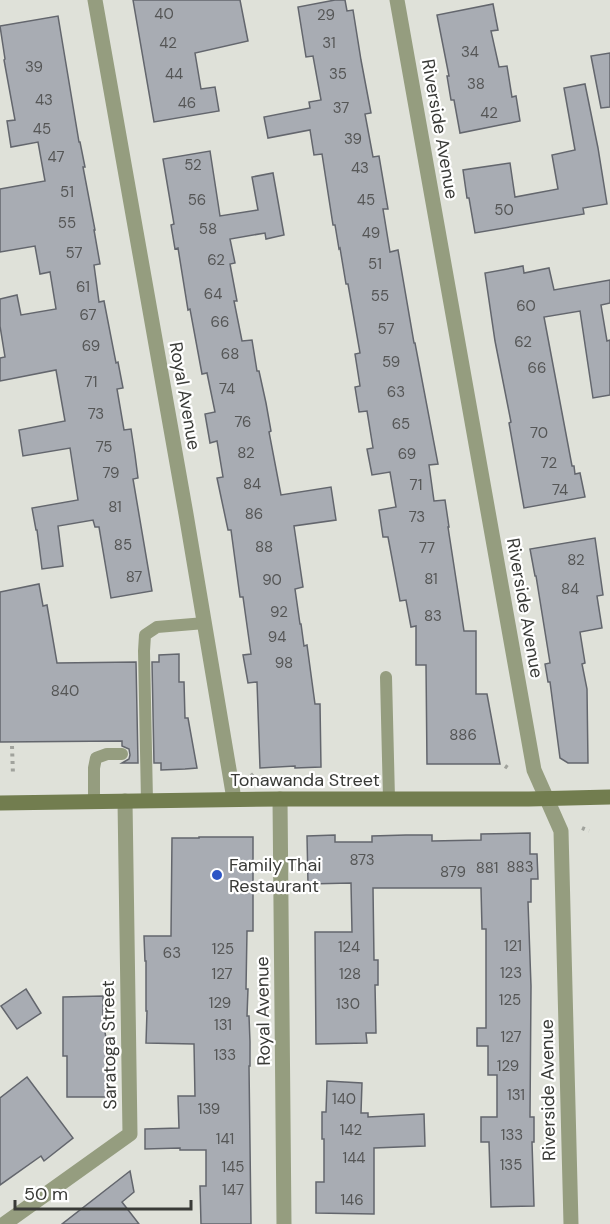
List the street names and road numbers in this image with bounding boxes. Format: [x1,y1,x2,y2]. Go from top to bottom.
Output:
street label: Riverside Avenue [416,57,464,201]
street label: Royal Avenue [164,340,206,452]
street label: Riverside Avenue [501,536,549,680]
street label: Tonawanda Street [230,768,380,792]
street label: Royal Avenue [250,956,276,1066]
street label: Saratoga Street [96,980,122,1110]
street label: Riverside Avenue [535,1019,561,1161]

